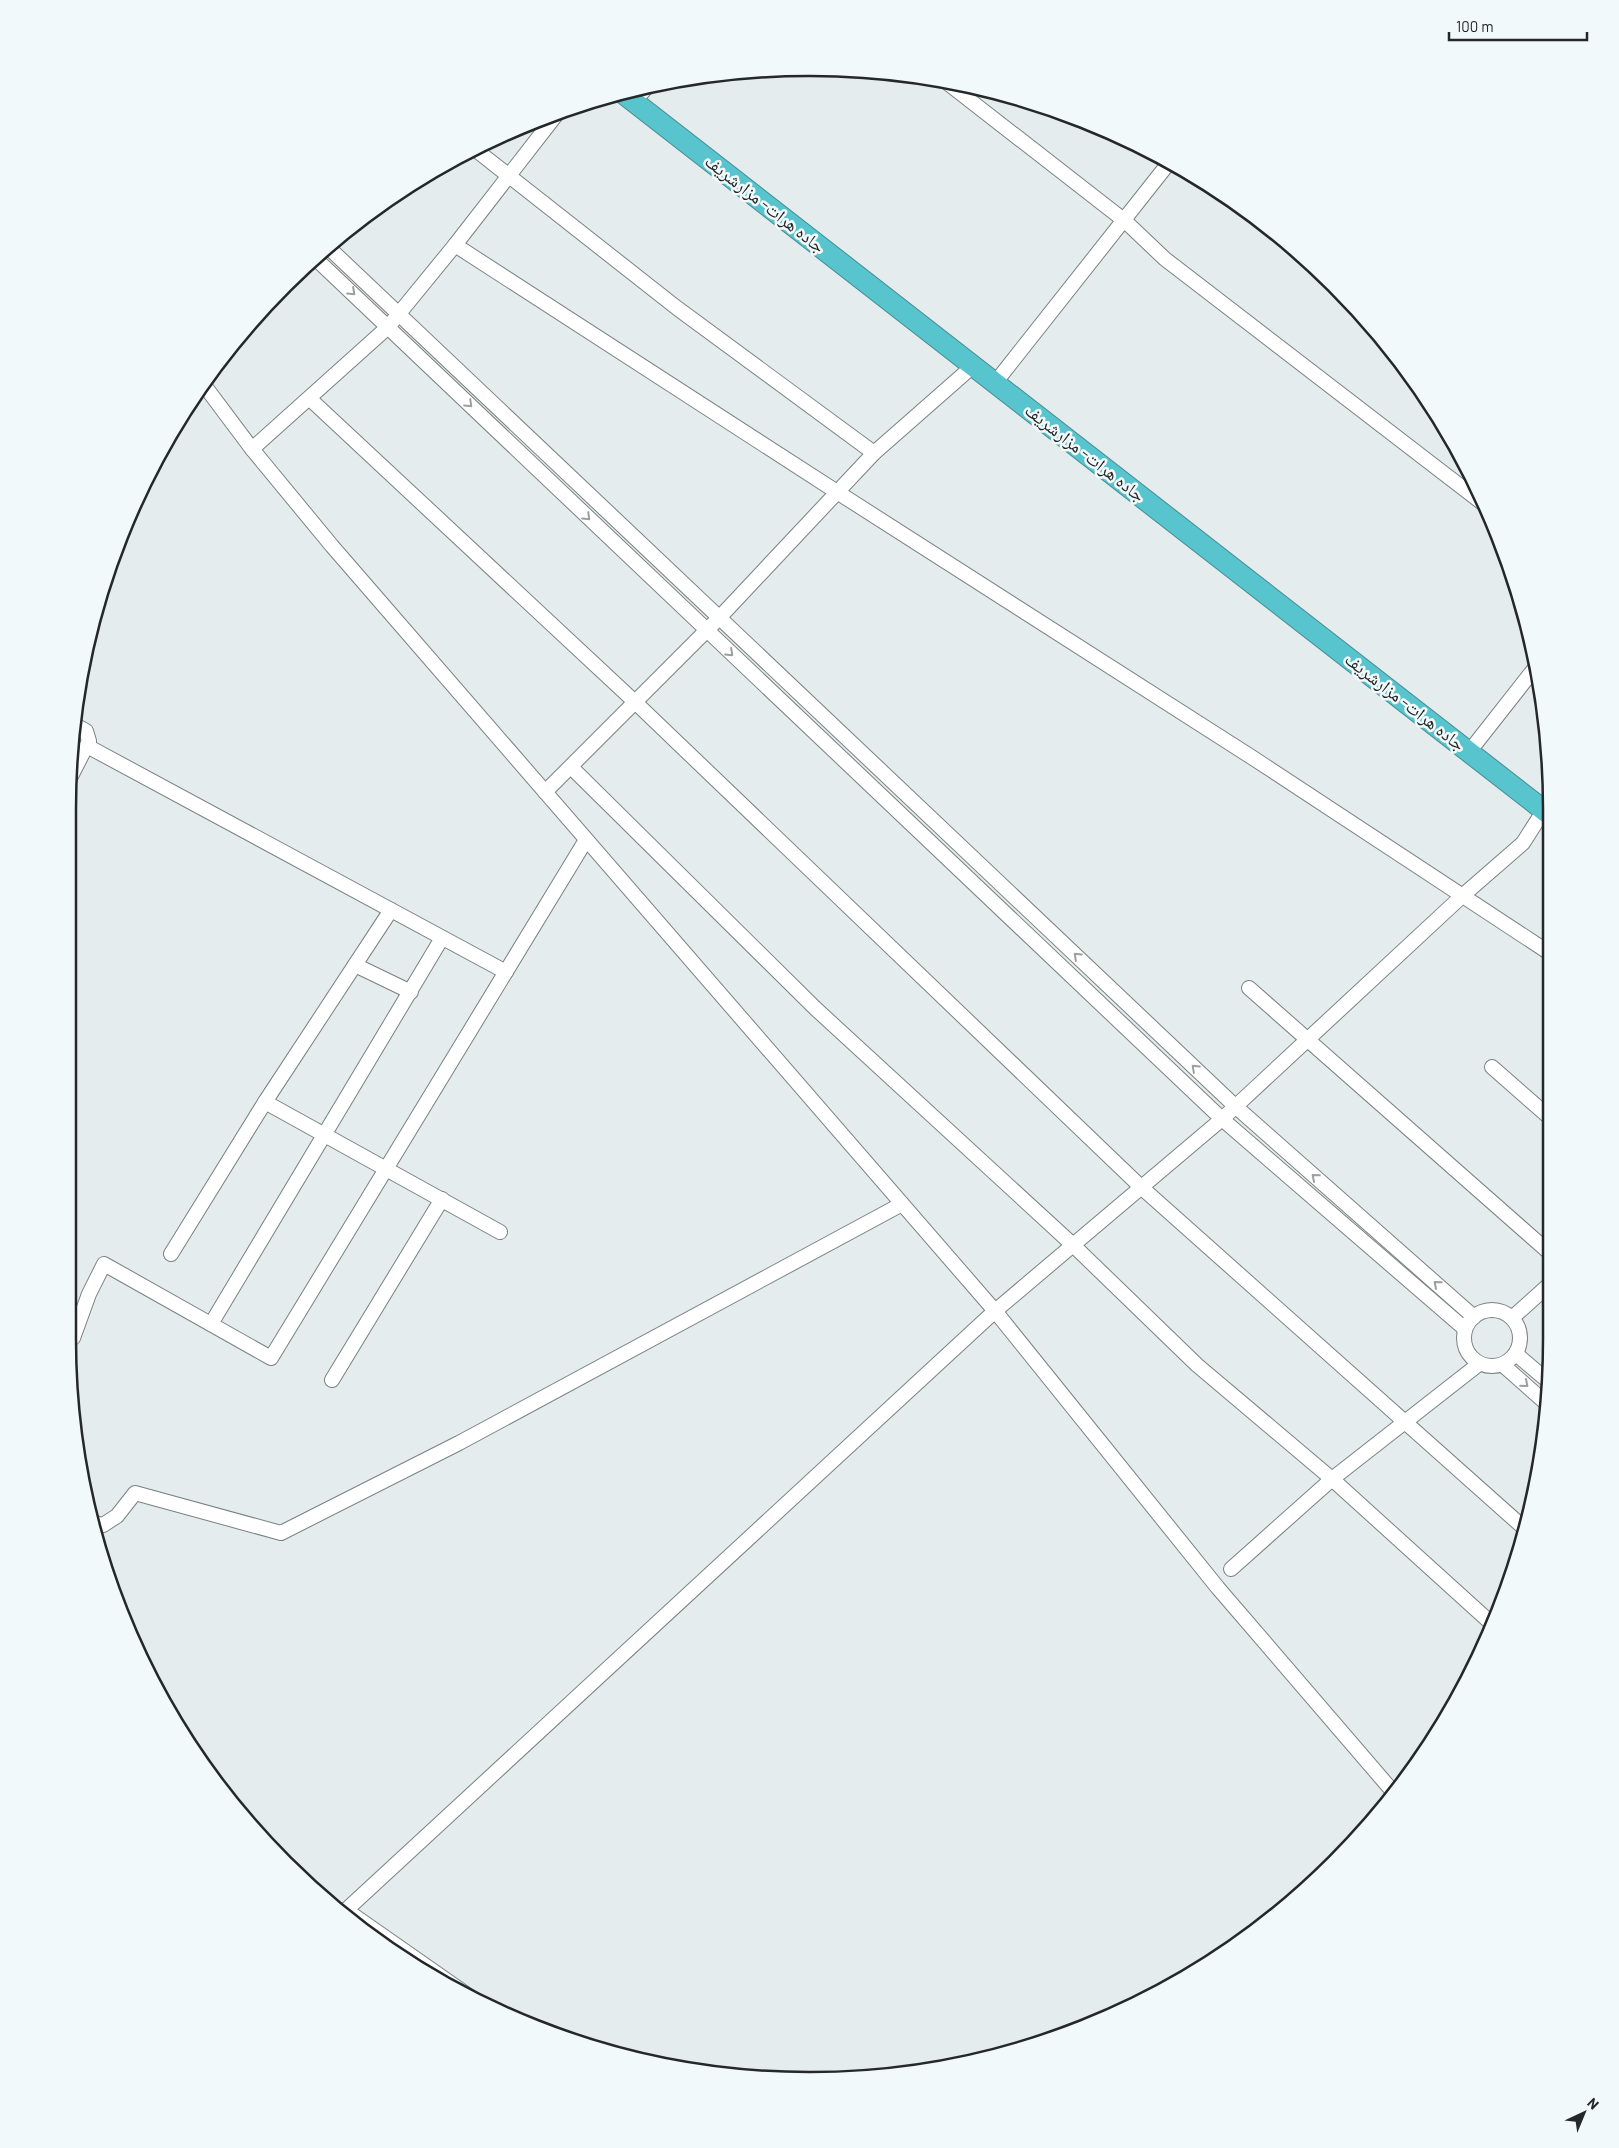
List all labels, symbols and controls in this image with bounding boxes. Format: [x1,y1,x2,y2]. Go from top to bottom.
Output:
scale bar [1449,10,1586,42]
text: 100 m [1456,17,1494,35]
street label: جاده هرات- مزارشریف [701,149,830,257]
one-way arrow [346,286,355,295]
street label: جاده هرات- مزارشریف [1021,398,1150,506]
one-way arrow [464,399,473,408]
one-way arrow [581,511,590,520]
one-way arrow [724,647,733,656]
street label: جاده هرات- مزارشریف [1341,647,1470,755]
one-way arrow [1073,953,1082,962]
one-way arrow [1191,1065,1200,1074]
one-way arrow [1312,1174,1321,1183]
one-way arrow [1434,1282,1443,1290]
one-way arrow [1519,1379,1528,1387]
north arrow [1559,2088,1609,2138]
text: N [1584,2094,1603,2113]

